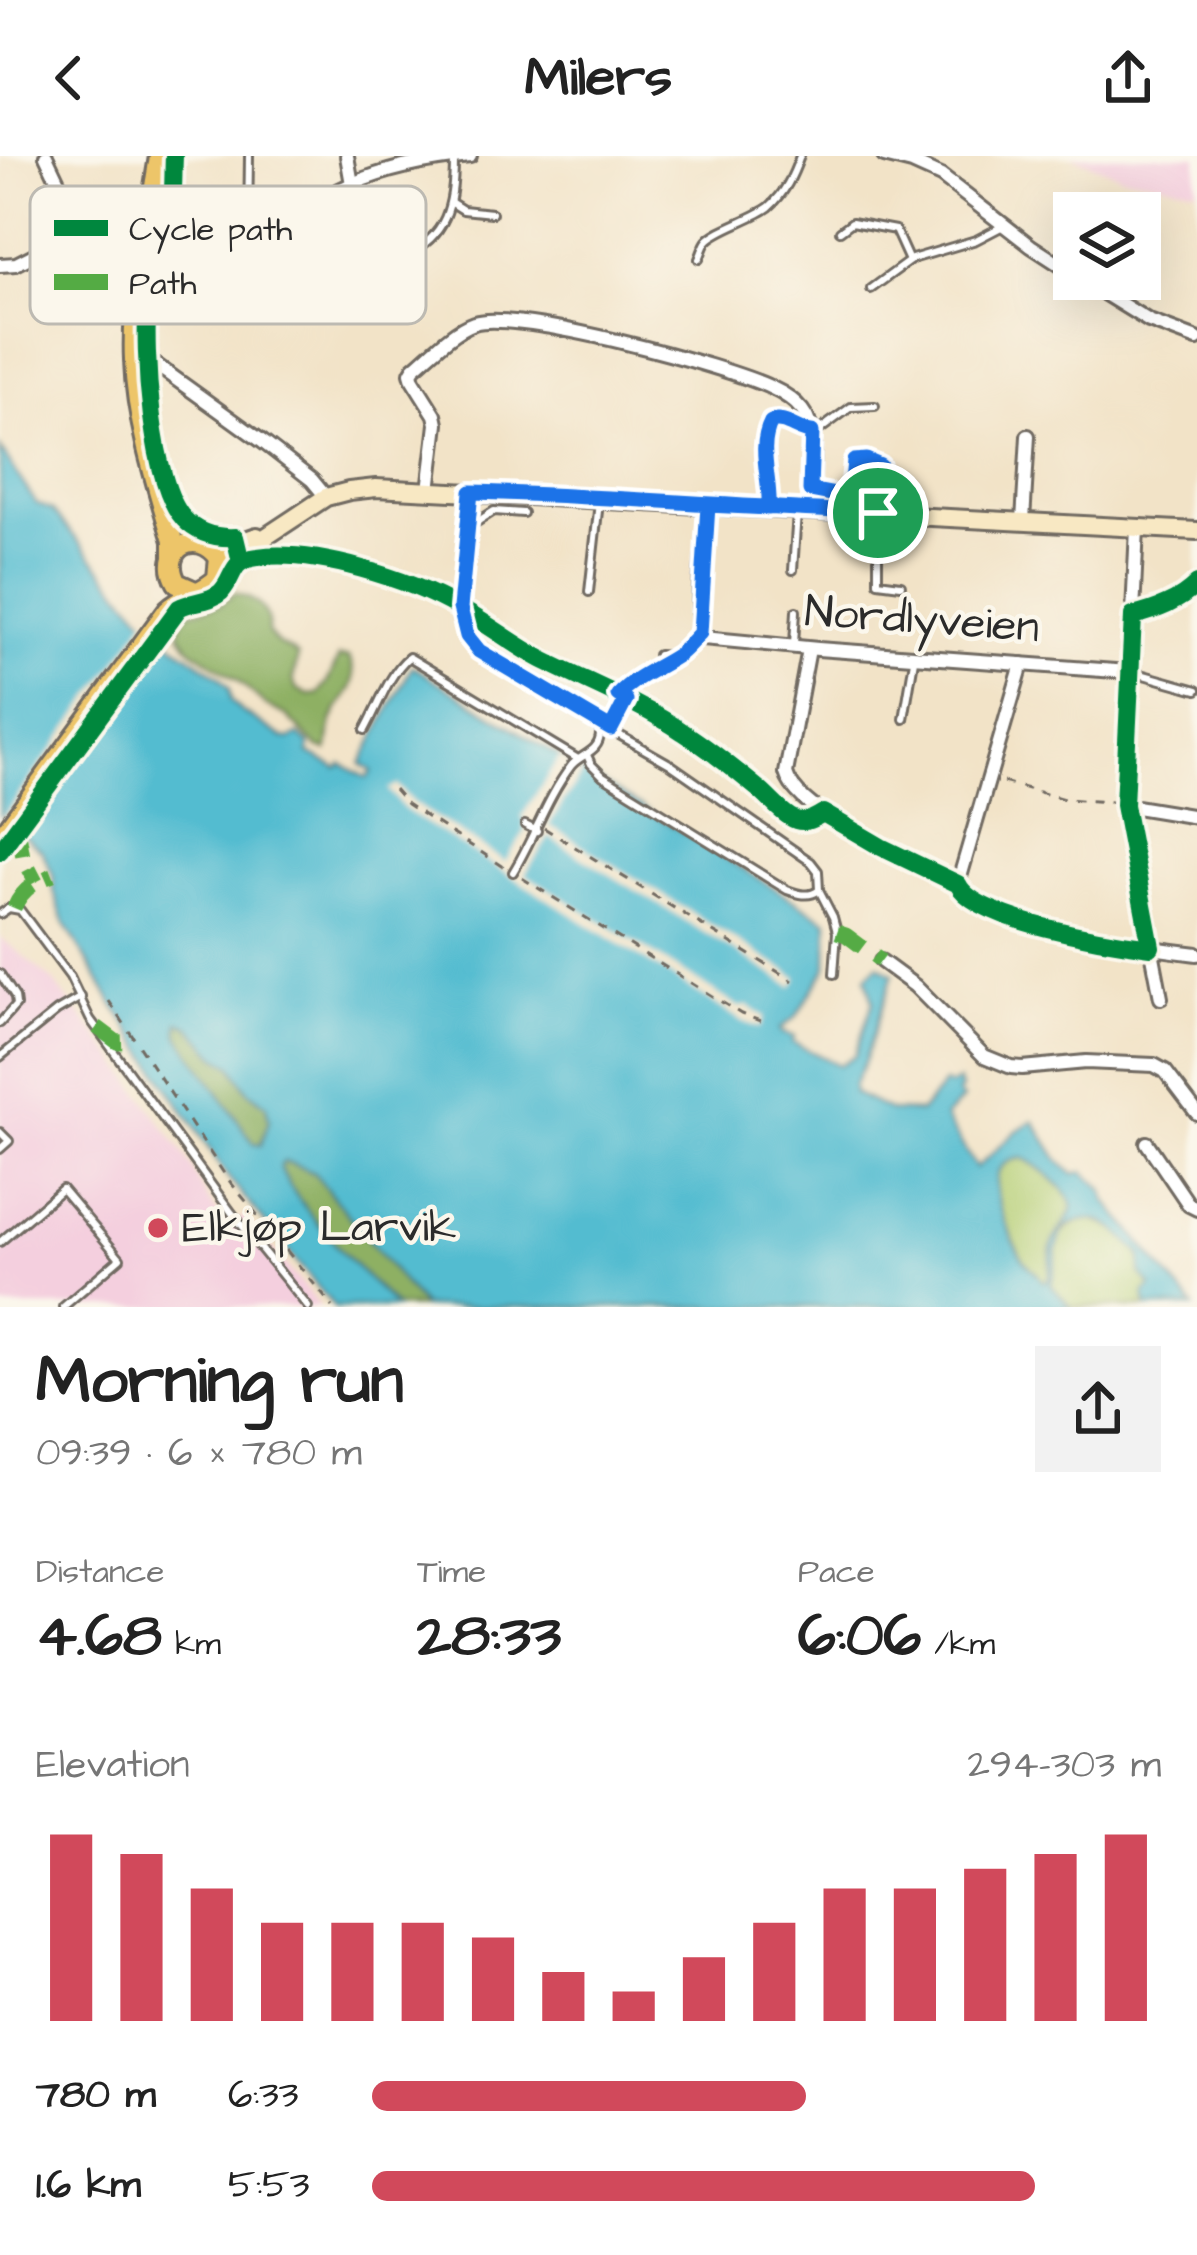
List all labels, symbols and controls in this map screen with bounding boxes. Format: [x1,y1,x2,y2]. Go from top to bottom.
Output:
text: Milers [525,41,672,116]
icon: back [36,45,102,111]
icon: share [1095,45,1161,111]
legend [30,186,426,324]
map controls [1053,192,1161,300]
button: layers [1053,192,1161,300]
text: Cycle path [129,207,293,254]
text: Path [129,261,197,307]
pin [827,462,929,564]
icon: arrive [845,480,911,546]
street label: Nordlyveien [803,581,1041,660]
place label: Elkjøp Larvik [182,1197,456,1259]
marker: Elkjøp Larvik [145,1215,171,1241]
text: Morning run [36,1336,404,1428]
button: share [1035,1346,1161,1472]
text: 09:39 · 6 × 780 m [36,1427,362,1481]
text: Distance [36,1549,164,1595]
text: Time [417,1549,486,1595]
text: Pace [798,1549,875,1595]
text: 4.68 [36,1595,162,1678]
text: 28:33 [417,1595,561,1678]
text: 6:06 [798,1595,921,1678]
text: km [162,1621,221,1667]
text: /km [921,1621,995,1667]
text: Elevation [36,1739,190,1793]
text: 294–303 m [968,1739,1161,1793]
text: 780 m [36,2069,156,2123]
text: 6:33 [228,2069,299,2123]
text: 1.6 km [36,2159,141,2213]
text: 5:53 [228,2159,310,2213]

